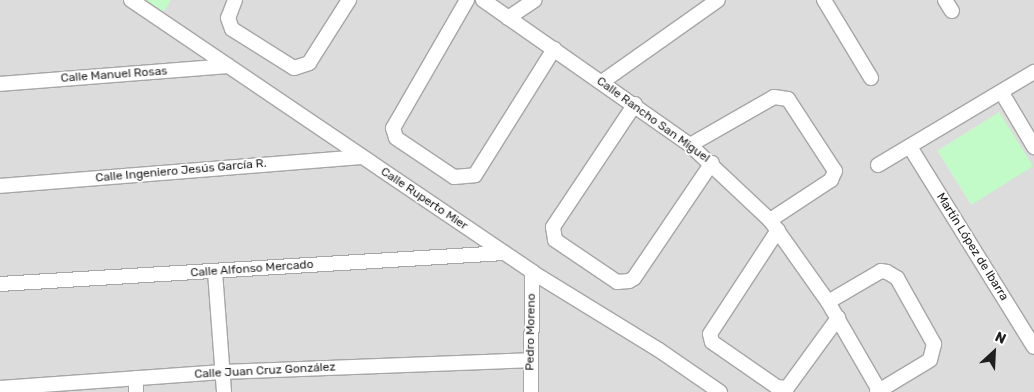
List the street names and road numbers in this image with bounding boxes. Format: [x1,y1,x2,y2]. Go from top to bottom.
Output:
street label: Calle Manuel Rosas [60,64,168,86]
street label: Calle Rancho San Miguel [594,74,712,166]
street label: Calle Ingeniero Jesús García R. [95,156,267,186]
street label: Calle Ruperto Mier [378,165,470,233]
street label: Martín López de Ibarra [933,190,1011,304]
street label: Calle Alfonso Mercado [190,258,314,280]
street label: Pedro Moreno [523,293,539,371]
street label: Calle Juan Cruz González [194,360,336,382]

